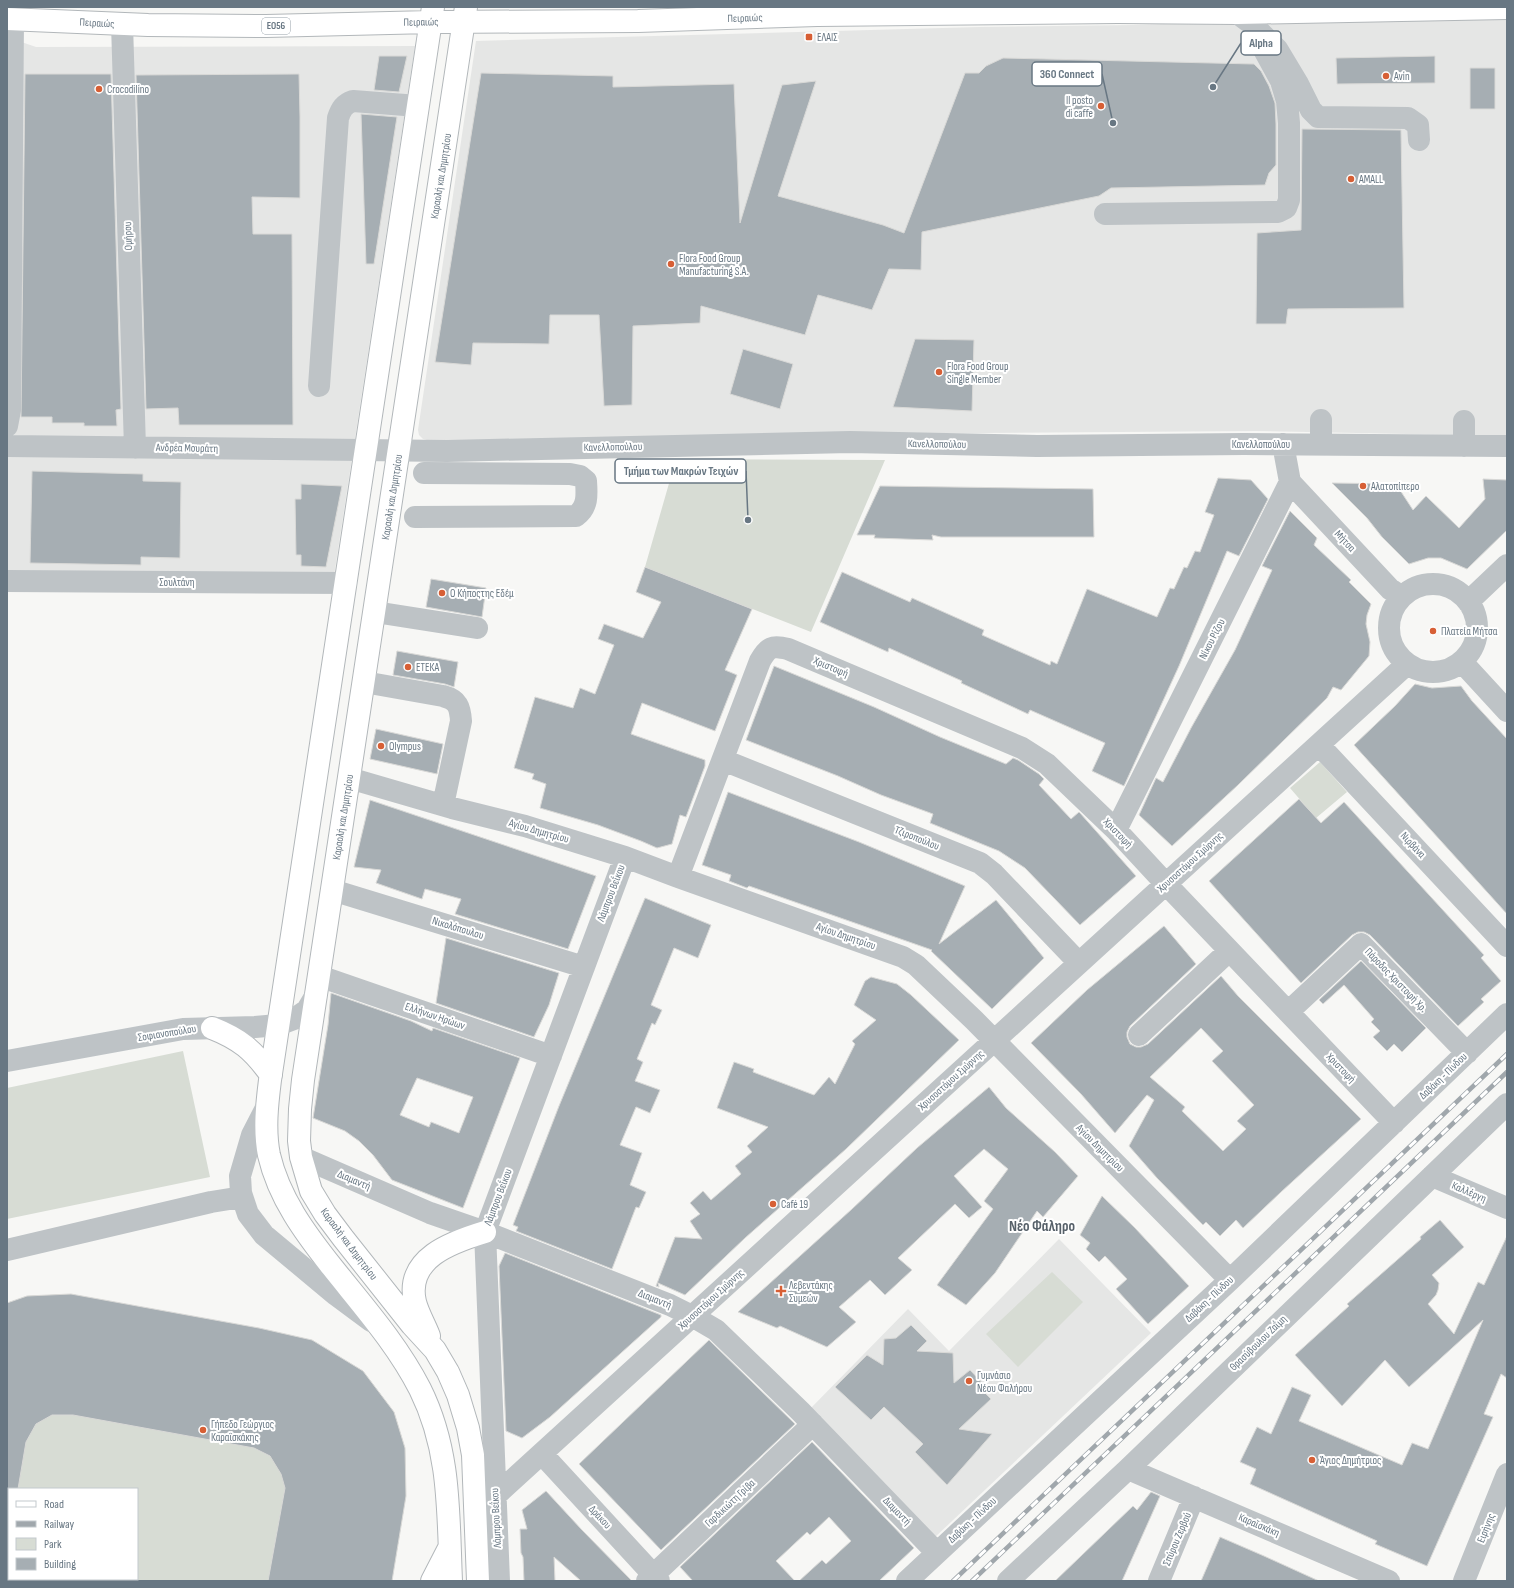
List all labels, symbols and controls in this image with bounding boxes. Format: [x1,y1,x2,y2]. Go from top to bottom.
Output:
street label: Πειραιώς [727,11,763,25]
street label: Πειραιώς [403,15,439,29]
street label: Πειραιώς [79,16,115,30]
road number: ΕΟ56 [262,18,290,34]
place label: ΕΛΑΙΣ [817,31,838,44]
callout: Alpha [1241,31,1281,55]
marker: ΕΛΑΙΣ [804,32,814,42]
text: Alpha [1248,36,1273,51]
callout: 360 Connect [1032,62,1102,86]
text: 360 Connect [1040,67,1094,82]
place label: Avin [1393,70,1410,83]
marker: Avin [1381,71,1391,81]
place label: Crocodilino [107,83,149,96]
marker: Crocodilino [94,84,104,94]
place label: Il posto di caffe [1066,94,1093,120]
marker: Il posto di caffe [1096,101,1106,111]
street label: Καραολή και Δημητρίου [428,132,454,220]
place label: AMALL [1358,173,1383,186]
marker: AMALL [1346,174,1356,184]
street label: Ομήρου [121,221,135,251]
place label: Flora Food Group Manufacturing S.A. [679,252,748,278]
marker: Flora Food Group Manufacturing S.A. [666,259,676,269]
place label: Flora Food Group Single Member [947,360,1008,386]
marker: Flora Food Group Single Member [934,367,944,377]
street label: Κανελλοπούλου [908,437,967,451]
street label: Κανελλοπούλου [1232,438,1291,451]
street label: Κανελλοπούλου [584,440,643,454]
street label: Ανδρέα Μουράτη [155,441,218,455]
street label: Καραολή και Δημητρίου [379,453,405,541]
callout: Τμήμα των Μακρών Τειχών [615,459,746,483]
text: Τμήμα των Μακρών Τειχών [624,464,738,479]
place label: Αλατοπίπερο [1370,480,1420,493]
marker: Αλατοπίπερο [1358,481,1368,491]
street label: Μήτσα [1332,527,1358,555]
street label: Σουλτάνη [159,576,195,589]
place label: Ο Κήποςτης Εδέμ [450,587,514,600]
marker: Ο Κήποςτης Εδέμ [437,588,447,598]
street label: Νίκου Ρίζου [1196,616,1228,661]
place label: Πλατεία Μήτσα [1441,625,1498,638]
marker: Πλατεία Μήτσα [1428,626,1438,636]
street label: Χριστοφή [811,653,851,680]
place label: ΕΤΕΚΑ [416,661,439,674]
marker: ΕΤΕΚΑ [403,662,413,672]
place label: Olympus [389,740,421,753]
marker: Olympus [376,741,386,751]
street label: Καραολή και Δημητρίου [330,773,356,861]
street label: Χριστοφή [1100,815,1136,851]
street label: Αγίου Δημητρίου [506,816,571,846]
street label: Τζιροπούλου [893,823,942,853]
street label: Χρυσοστόμου Σμύρνης [1154,829,1226,896]
street label: Νιρβάνα [1398,829,1429,861]
street label: Λάμπρου Βεΐκου [593,862,628,924]
street label: Νικολόπουλου [431,914,486,942]
street label: Αγίου Δημητρίου [814,919,878,952]
street label: Πάροδος Χριστοφή Χρ. [1362,945,1430,1015]
street label: Ελλήνων Ηρώων [403,1000,467,1033]
street label: Σοφιανοπούλου [137,1022,197,1044]
street label: Χρυσοστόμου Σμύρνης [915,1047,987,1114]
street label: Χριστοφή [1323,1050,1359,1086]
street label: Δαβάκη - Πίνδου [1416,1050,1470,1102]
street label: Αγίου Δημητρίου [1073,1121,1127,1175]
street label: Λάμπρου Βεΐκου [480,1166,515,1228]
street label: Διαμαντή [335,1167,373,1193]
street label: Καλλέργη [1450,1179,1488,1205]
place label: Café 19 [781,1198,808,1211]
marker: Café 19 [768,1199,778,1209]
street label: Καραολή και Δημητρίου [318,1206,380,1283]
district label: Νέο Φάληρο [1009,1217,1075,1236]
street label: Χρυσοστόμου Σμύρνης [675,1266,747,1333]
street label: Δαβάκη - Πίνδου [1182,1273,1236,1325]
place label: Λεβεντάκης Συμεών [788,1279,833,1305]
street label: Διαμαντή [636,1286,674,1312]
marker: Λεβεντάκης Συμεών [776,1286,786,1296]
street label: Θρασύβουλου Ζαΐμη [1226,1312,1289,1374]
place label: Γυμνάσιο Νέου Φαλήρου [977,1369,1033,1395]
marker: Γυμνάσιο Νέου Φαλήρου [964,1376,974,1386]
place label: Γήπεδο Γεώργιος Καραϊσκάκης [211,1418,274,1444]
marker: Γήπεδο Γεώργιος Καραϊσκάκης [198,1425,208,1435]
place label: Άγιος Δημήτριος [1320,1454,1381,1467]
marker: Άγιος Δημήτριος [1307,1455,1317,1465]
street label: Γαρδικιώτη Γρίβα [702,1476,758,1529]
street label: Λάμπρου Βεΐκου [487,1487,504,1549]
legend [8,1488,138,1580]
street label: Διαμαντή [880,1494,914,1528]
street label: Δαβάκη - Πίνδου [945,1494,999,1546]
text: Road [44,1497,64,1512]
street label: Δράκου [586,1503,614,1532]
street label: Σπύρου Ζερβού [1160,1510,1194,1568]
street label: Καραϊσκάκη [1236,1511,1282,1540]
street label: Ειρήνης [1474,1511,1498,1545]
text: Railway [44,1517,75,1532]
text: Park [44,1537,62,1552]
text: Building [44,1557,76,1572]

